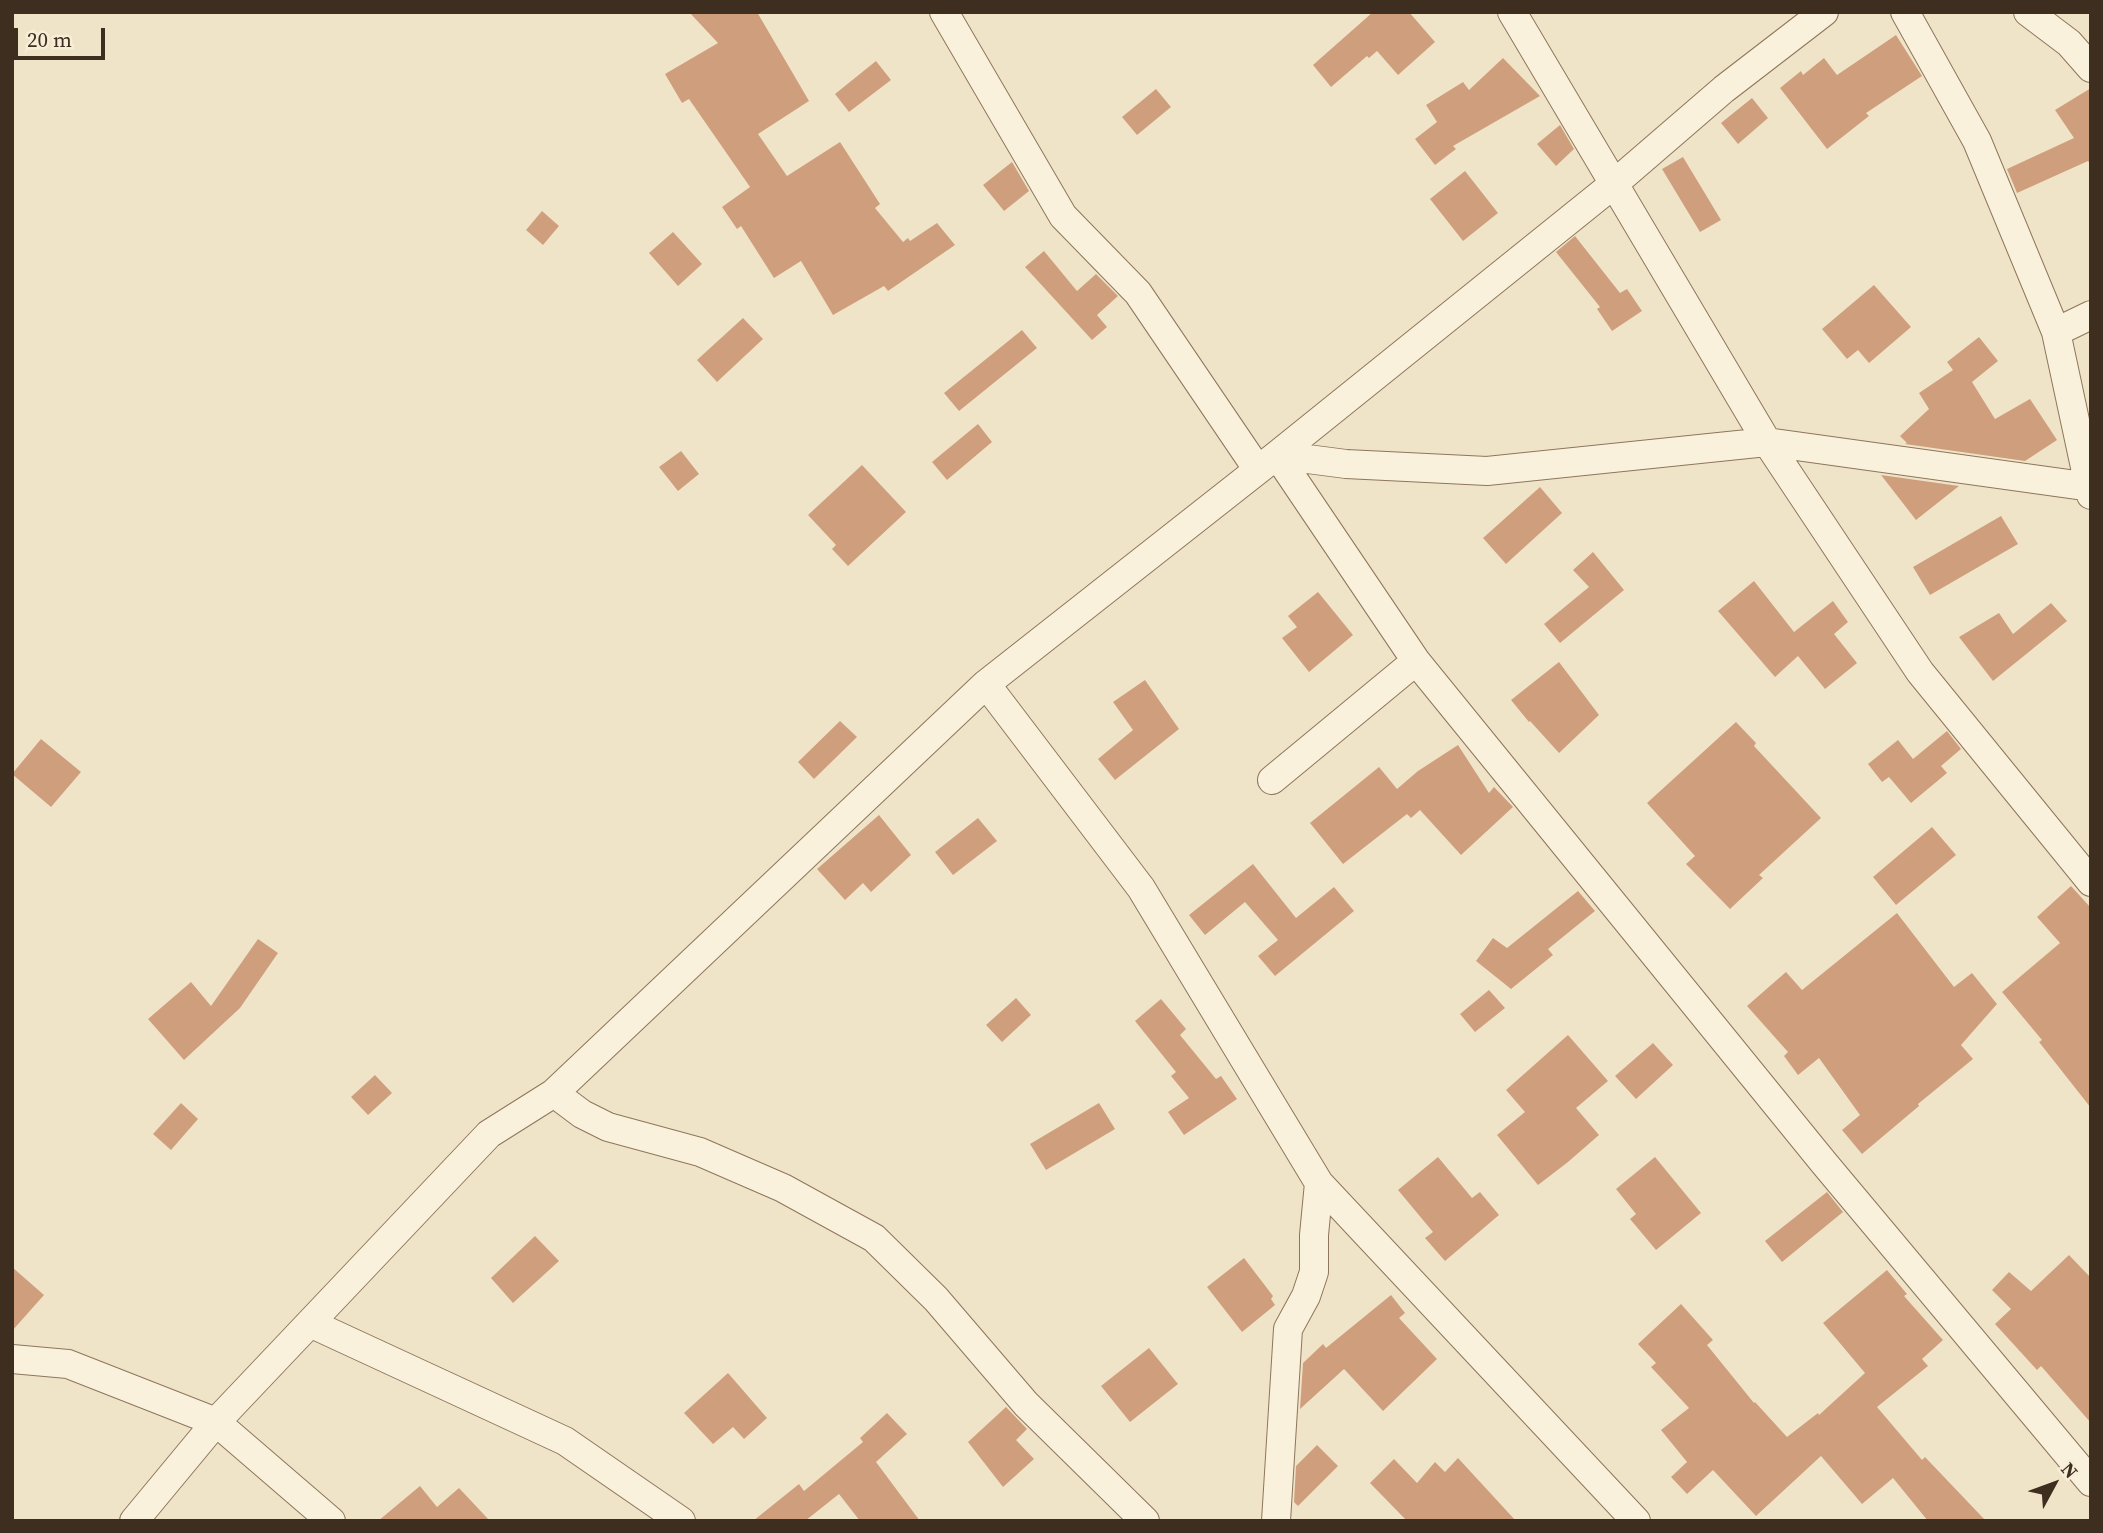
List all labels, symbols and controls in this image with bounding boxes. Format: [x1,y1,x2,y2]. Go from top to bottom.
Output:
scale bar [18,14,108,58]
text: 20 m [27,25,72,54]
north arrow [2019,1449,2089,1519]
text: N [2055,1456,2084,1484]

